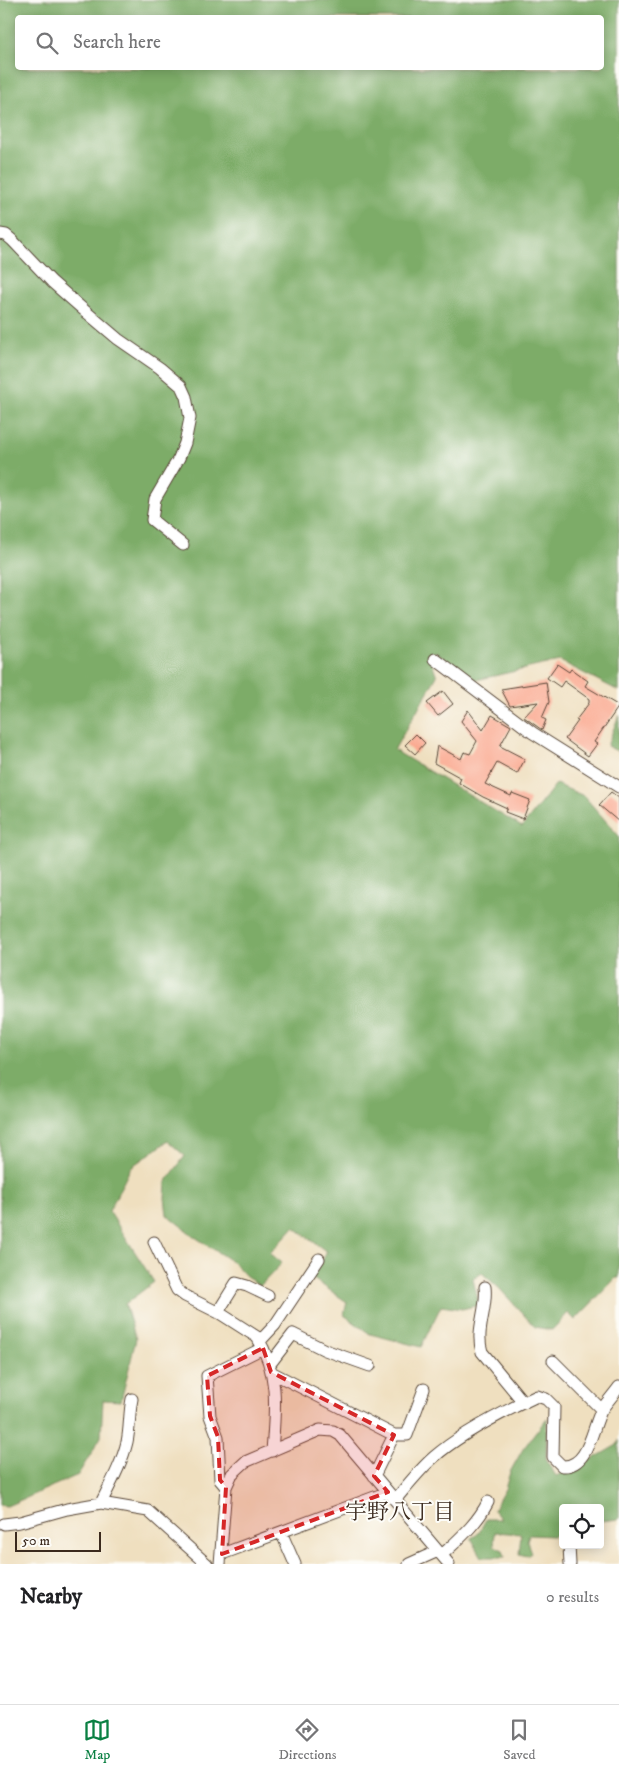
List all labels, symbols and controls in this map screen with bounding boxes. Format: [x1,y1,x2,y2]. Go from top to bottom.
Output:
search box [15,15,604,70]
icon: search [33,29,61,57]
text: Search here [73,31,161,54]
district label: 宇野八丁目 [345,1499,455,1526]
map controls [559,1504,604,1549]
button: locate [559,1504,604,1549]
scale bar [15,1529,101,1552]
text: 50 m [22,1532,50,1550]
text: Nearby [20,1584,82,1610]
text: 0 results [546,1587,599,1607]
tab: Map [83,1716,111,1764]
tab: Directions [278,1716,336,1764]
tab: Saved [503,1716,536,1764]

